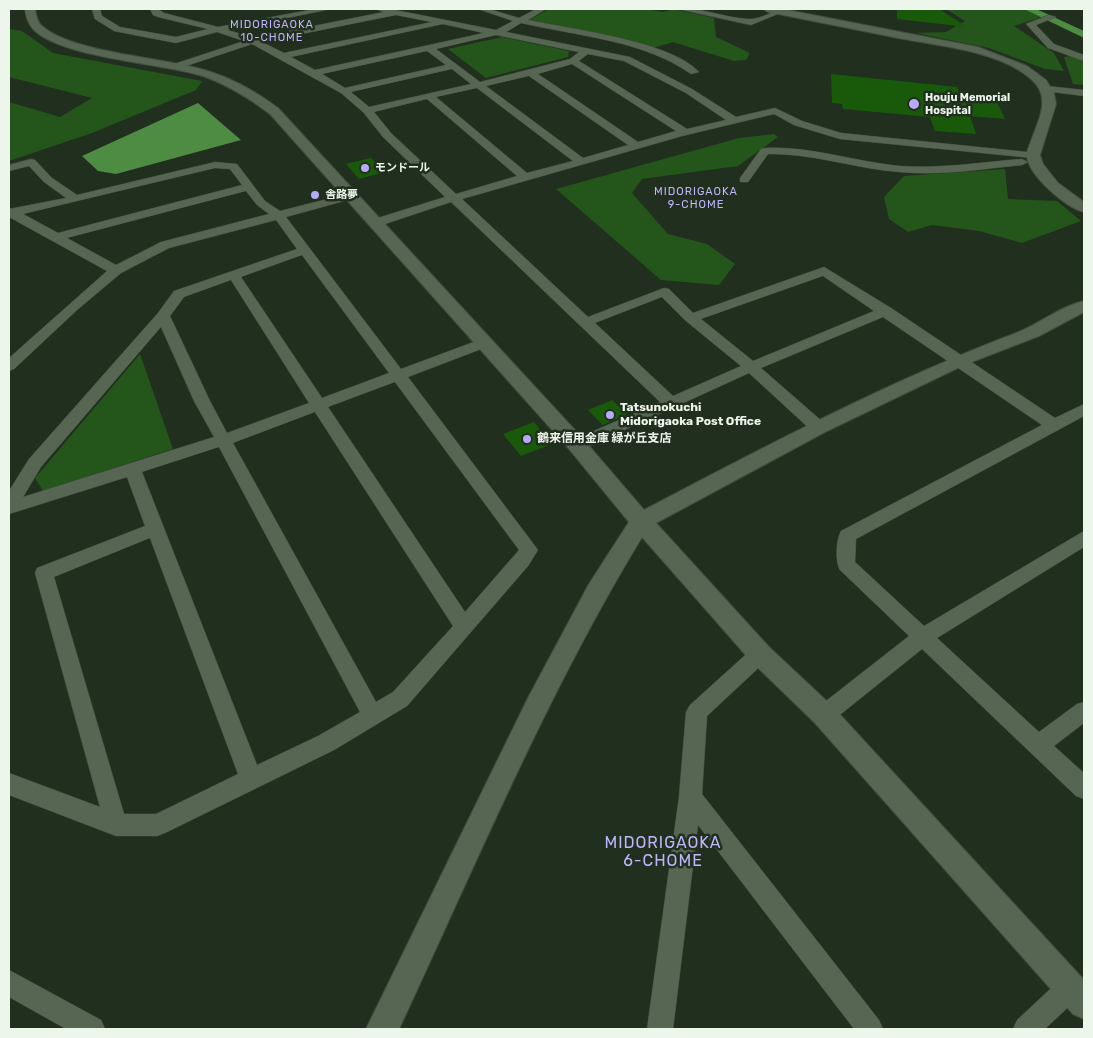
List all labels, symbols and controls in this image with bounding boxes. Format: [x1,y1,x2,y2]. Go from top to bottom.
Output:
district label: MIDORIGAOKA 10-CHOME [229,18,315,44]
place label: Houju Memorial Hospital [925,91,1010,117]
marker: Houju Memorial Hospital [907,97,921,111]
place label: モンドール [375,161,430,175]
marker: モンドール [359,162,371,174]
district label: MIDORIGAOKA 9-CHOME [653,185,739,211]
place label: 舎路夢 [325,188,358,202]
marker: 舎路夢 [309,189,321,201]
place label: Tatsunokuchi Midorigaoka Post Office [620,401,761,429]
marker: Tatsunokuchi Midorigaoka Post Office [604,409,616,421]
place label: 鶴来信用金庫 緑が丘支店 [537,432,672,446]
marker: 鶴来信用金庫 緑が丘支店 [521,433,533,445]
district label: MIDORIGAOKA 6-CHOME [603,833,723,871]

